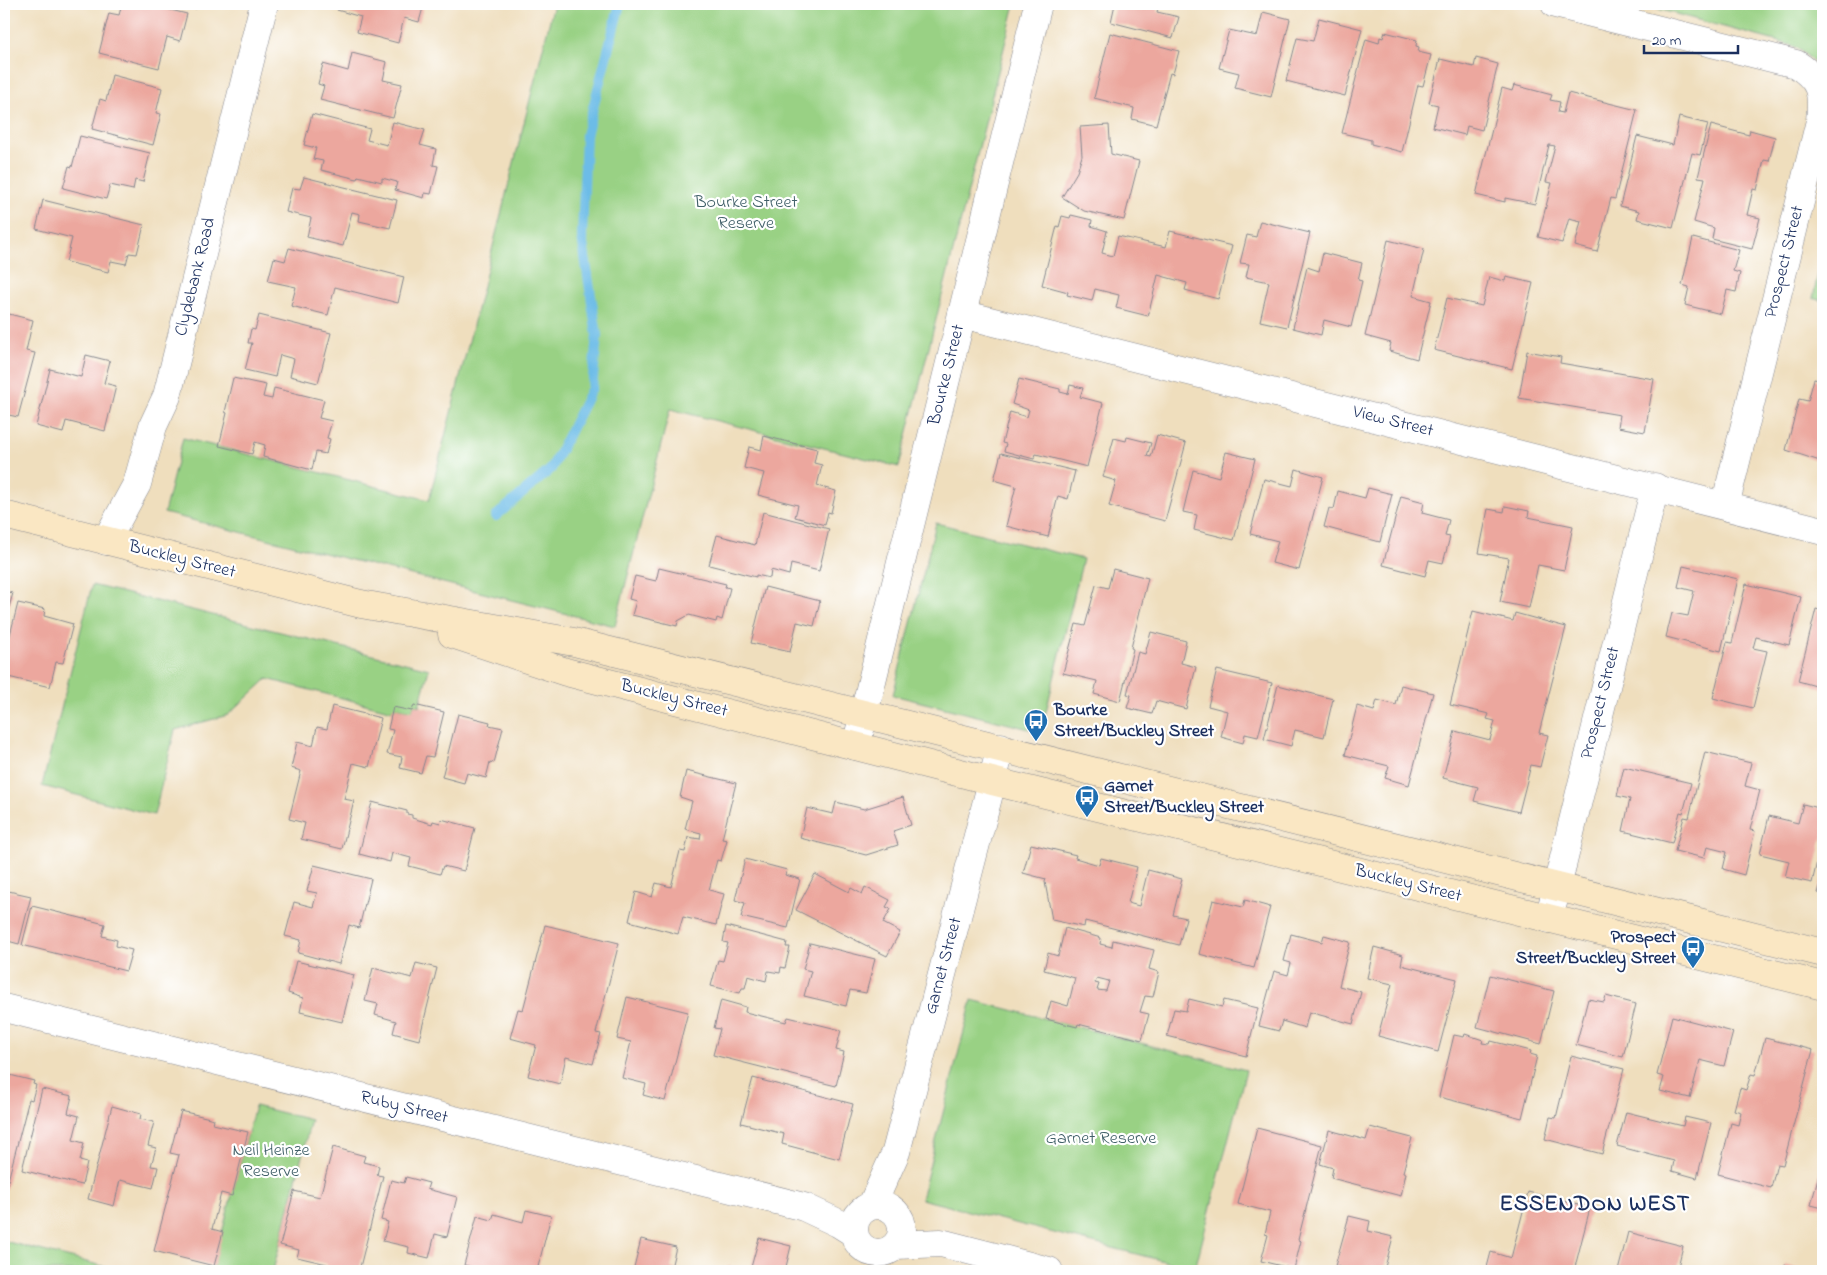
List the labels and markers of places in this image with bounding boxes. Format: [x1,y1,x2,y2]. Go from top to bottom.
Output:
place label: Bourke Street/Buckley Street [1053,698,1215,746]
bus stop icon: Bourke Street/Buckley Street [1023,708,1049,742]
place label: Garnet Street/Buckley Street [1104,774,1265,822]
bus stop icon: Garnet Street/Buckley Street [1074,784,1100,818]
place label: Prospect Street/Buckley Street [1516,925,1677,973]
bus stop icon: Prospect Street/Buckley Street [1680,935,1706,969]

